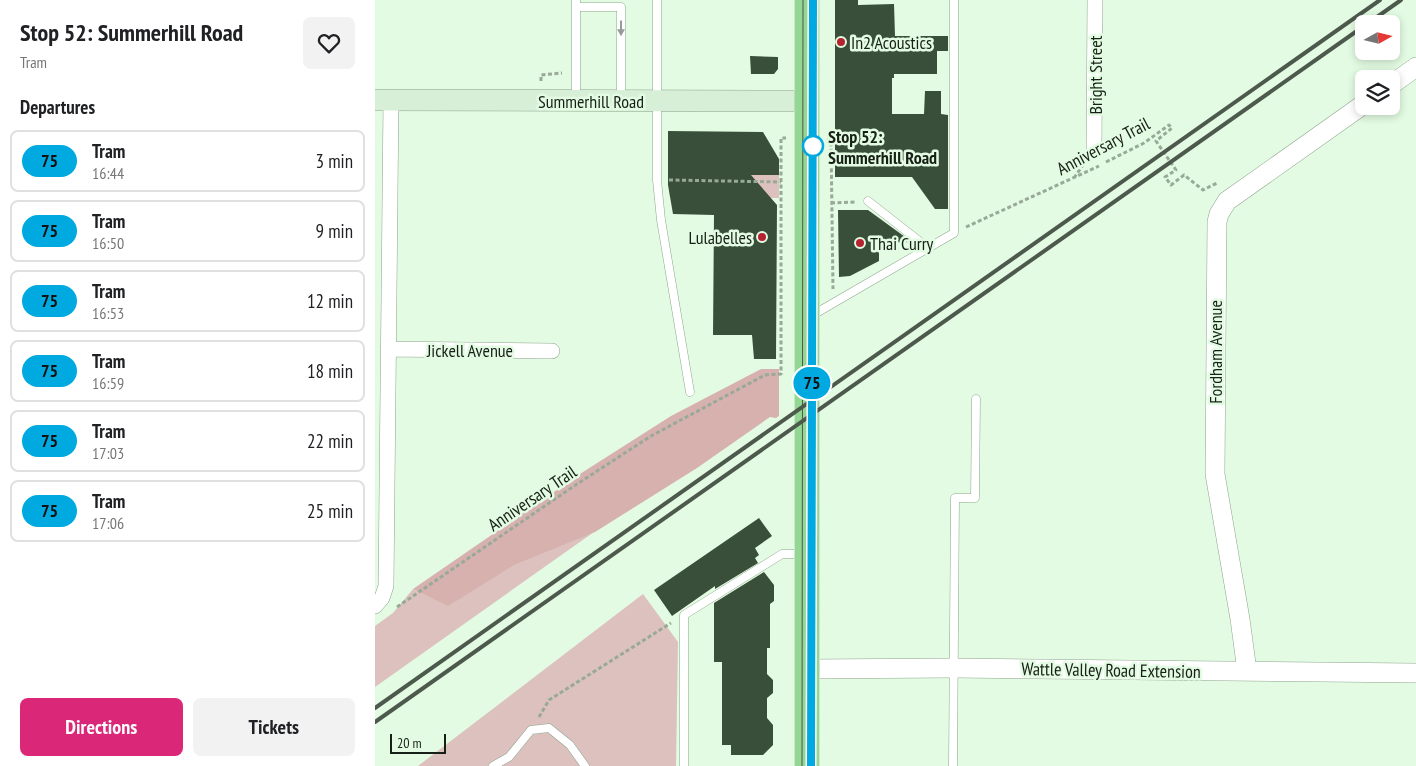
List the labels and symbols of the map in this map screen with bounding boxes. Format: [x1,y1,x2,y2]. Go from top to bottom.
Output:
north arrow [1355,15,1400,60]
one-way arrow [617,20,625,36]
place label: In2 Acoustics [851,31,932,54]
street label: Bright Street [1084,35,1107,115]
marker: In2 Acoustics [835,36,847,48]
street label: Summerhill Road [538,90,644,113]
street label: Anniversary Trail [1053,111,1154,180]
place label: Stop 52: Summerhill Road [828,125,937,169]
marker: Stop 52: Summerhill Road [802,135,824,157]
place label: Lulabelles [688,226,752,249]
marker: Lulabelles [756,231,768,243]
place label: Thai Curry [870,232,934,255]
marker: Thai Curry [854,237,866,249]
street label: Fordham Avenue [1204,300,1227,404]
street label: Jickell Avenue [426,339,513,362]
line badge: 75 [789,367,835,399]
street label: Anniversary Trail [483,459,581,536]
street label: Wattle Valley Road Extension [1021,657,1201,683]
scale bar [390,731,446,754]

